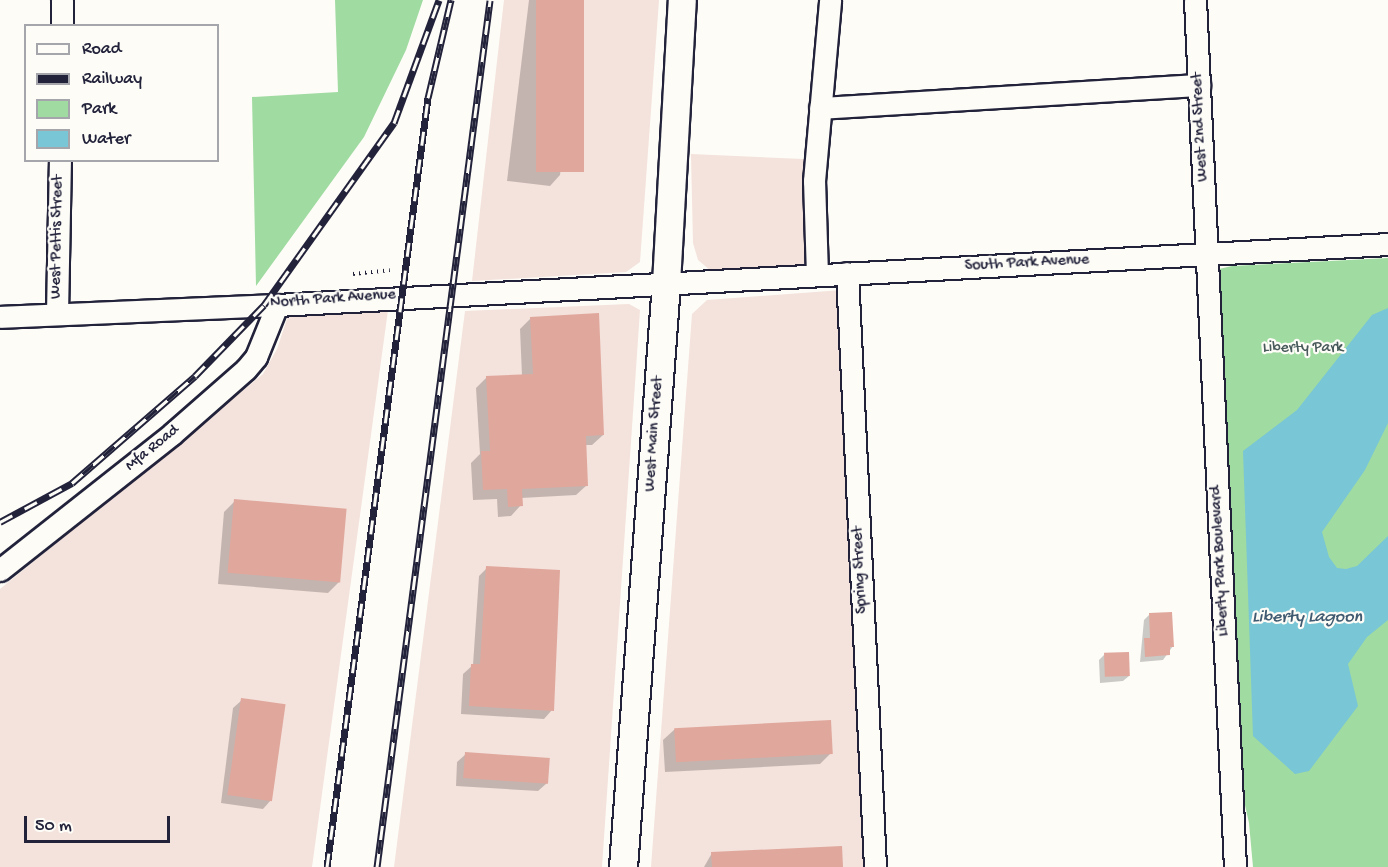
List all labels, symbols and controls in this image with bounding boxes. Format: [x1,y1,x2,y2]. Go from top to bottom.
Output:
legend [24,24,219,162]
text: Road [82,39,121,60]
text: Railway [82,69,142,90]
street label: West 2nd Street [1189,72,1213,182]
text: Park [82,99,116,120]
text: Water [82,129,130,150]
street label: West Pettis Street [47,175,69,299]
street label: South Park Avenue [964,251,1090,277]
street label: North Park Avenue [270,286,396,314]
park label: Liberty Park [1263,339,1343,359]
street label: West Main Street [641,376,669,492]
street label: Mfa Road [122,422,184,476]
street label: Liberty Park Boulevard [1207,485,1235,637]
street label: Spring Street [849,526,873,614]
water label: Liberty Lagoon [1252,607,1362,629]
scale bar [27,804,172,842]
text: 50 m [35,816,72,837]

